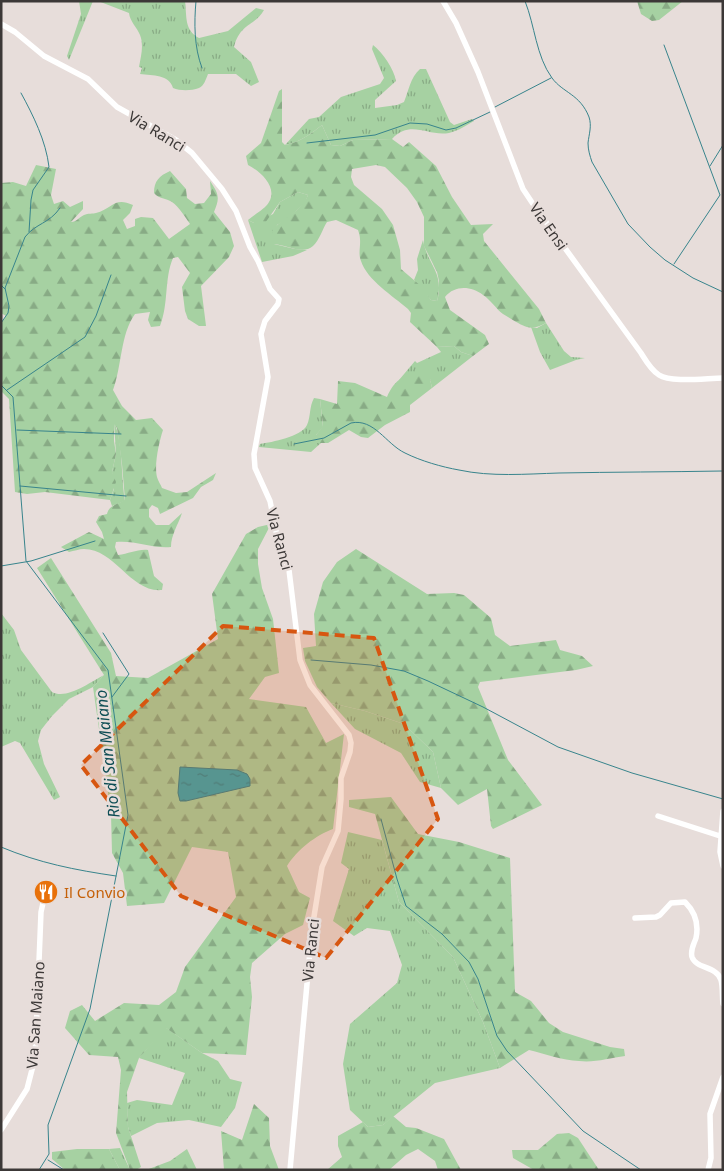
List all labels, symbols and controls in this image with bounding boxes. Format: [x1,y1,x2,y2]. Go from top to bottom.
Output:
street label: Via Ranci [125,106,189,156]
street label: Via Ensi [525,198,573,254]
street label: Via Ranci [262,506,298,572]
water label: Rio di San Maiano [89,689,125,819]
restaurant icon: Il Convio [33,879,59,905]
place label: Il Convio [64,882,125,902]
street label: Via Ranci [297,917,323,983]
street label: Via San Maiano [21,961,49,1069]

